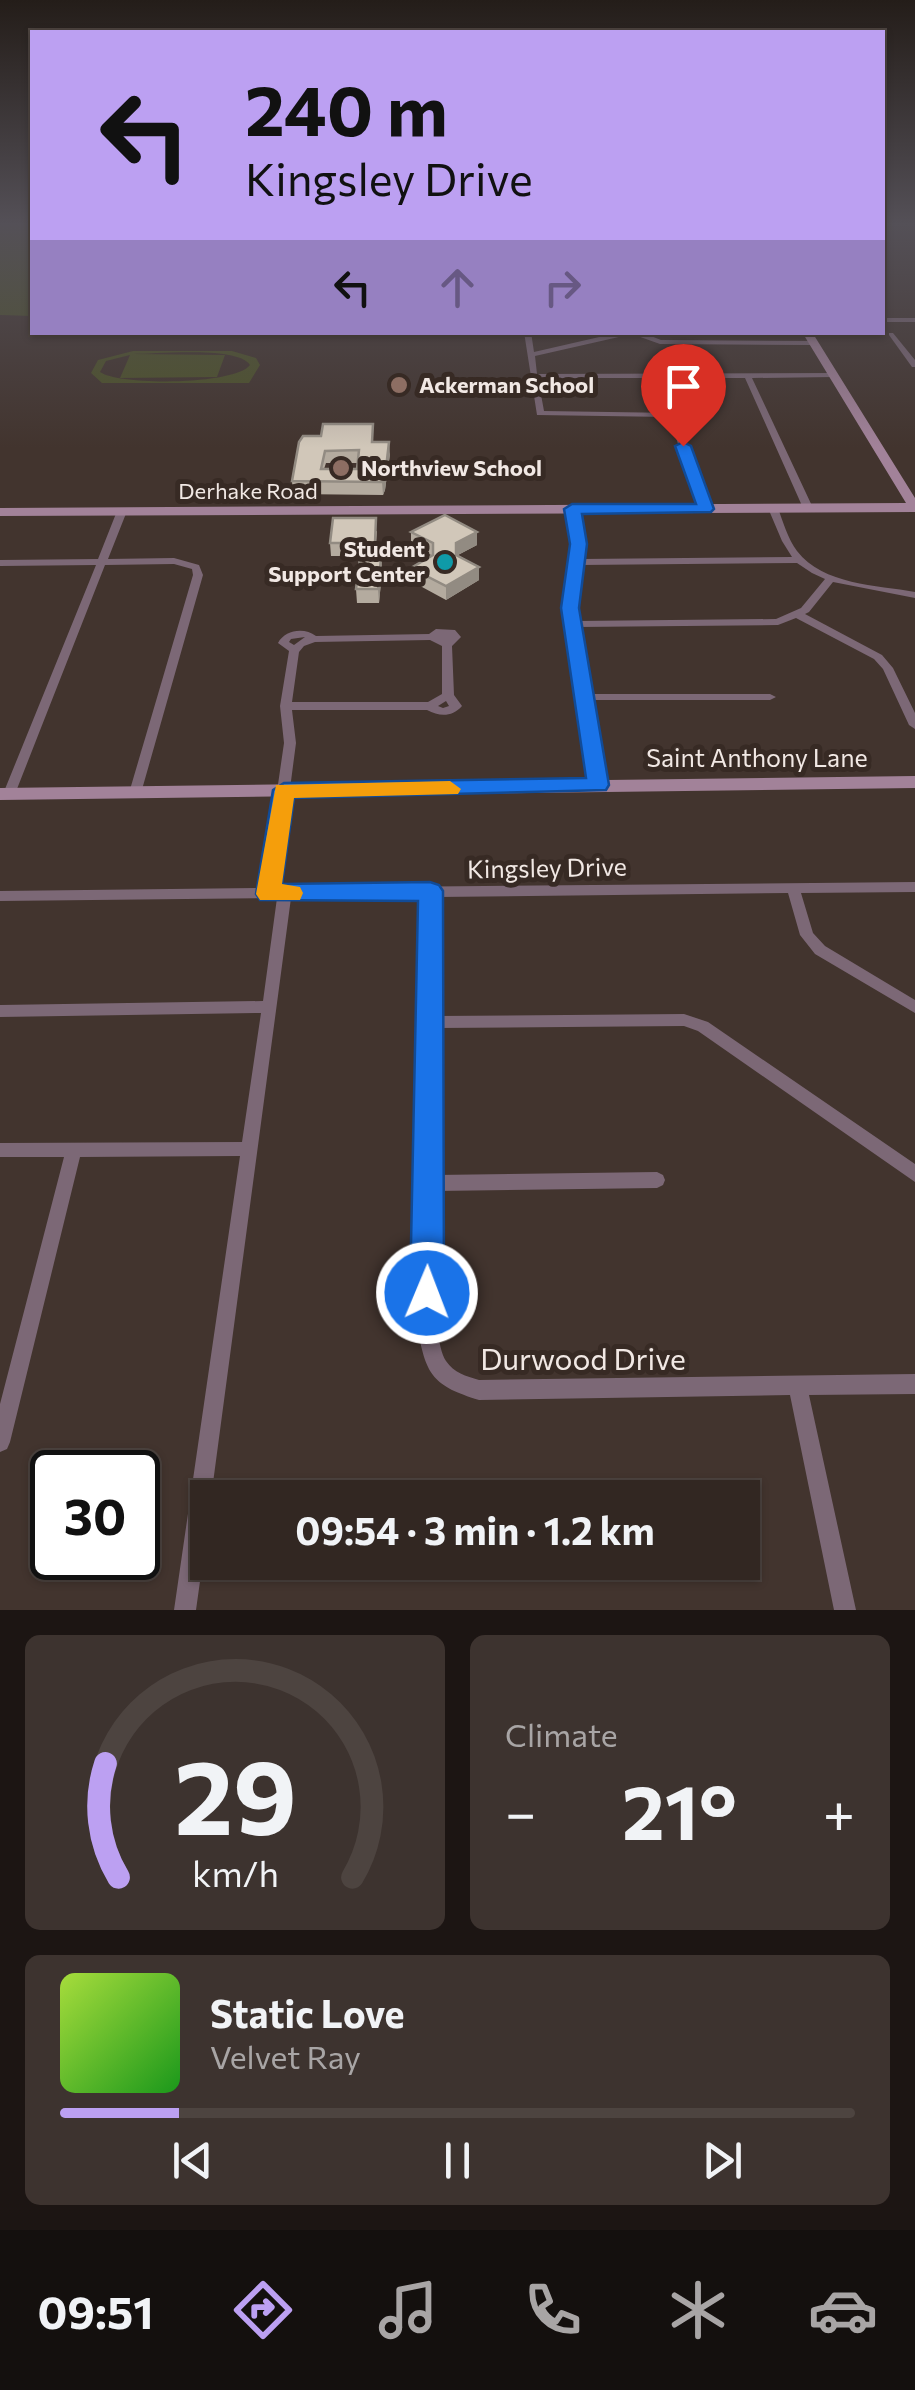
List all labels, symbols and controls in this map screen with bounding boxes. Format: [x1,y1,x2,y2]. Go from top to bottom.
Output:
text: 240 m [245,65,448,150]
icon: left [80,70,210,200]
text: Kingsley Drive [245,150,533,205]
icon: left [325,260,380,315]
icon: ahead [430,260,485,315]
icon: right [535,260,590,315]
pin [641,344,726,447]
icon: arrive [656,359,711,414]
place label: Ackerman School [419,371,594,398]
marker: Ackerman School [388,374,410,396]
place label: Northview School [361,454,542,481]
marker: Northview School [330,457,352,479]
street label: Derhake Road [178,477,318,504]
place label: Student Support Center [268,535,425,587]
marker: Student Support Center [434,551,456,573]
street label: Saint Anthony Lane [646,742,868,772]
street label: Kingsley Drive [467,851,627,883]
position arrow [375,1241,479,1345]
street label: Durwood Drive [480,1339,686,1376]
speed limit sign: 30 [30,1450,160,1580]
text: 09:54 · 3 min · 1.2 km [295,1506,655,1553]
text: Climate [505,1714,618,1754]
text: 29 [174,1729,296,1856]
text: 21° [622,1764,737,1855]
text: − [505,1777,536,1844]
text: + [823,1777,855,1844]
text: km/h [192,1851,278,1894]
text: Static Love [210,1989,405,2036]
text: Velvet Ray [210,2036,361,2076]
icon: previous [165,2133,220,2188]
icon: pause [430,2133,485,2188]
icon: next [695,2133,750,2188]
icon: directions [228,2275,298,2345]
icon: music [373,2275,443,2345]
icon: phone [518,2275,588,2345]
icon: climate [663,2275,733,2345]
icon: car [808,2275,878,2345]
text: 09:51 [37,2283,154,2338]

